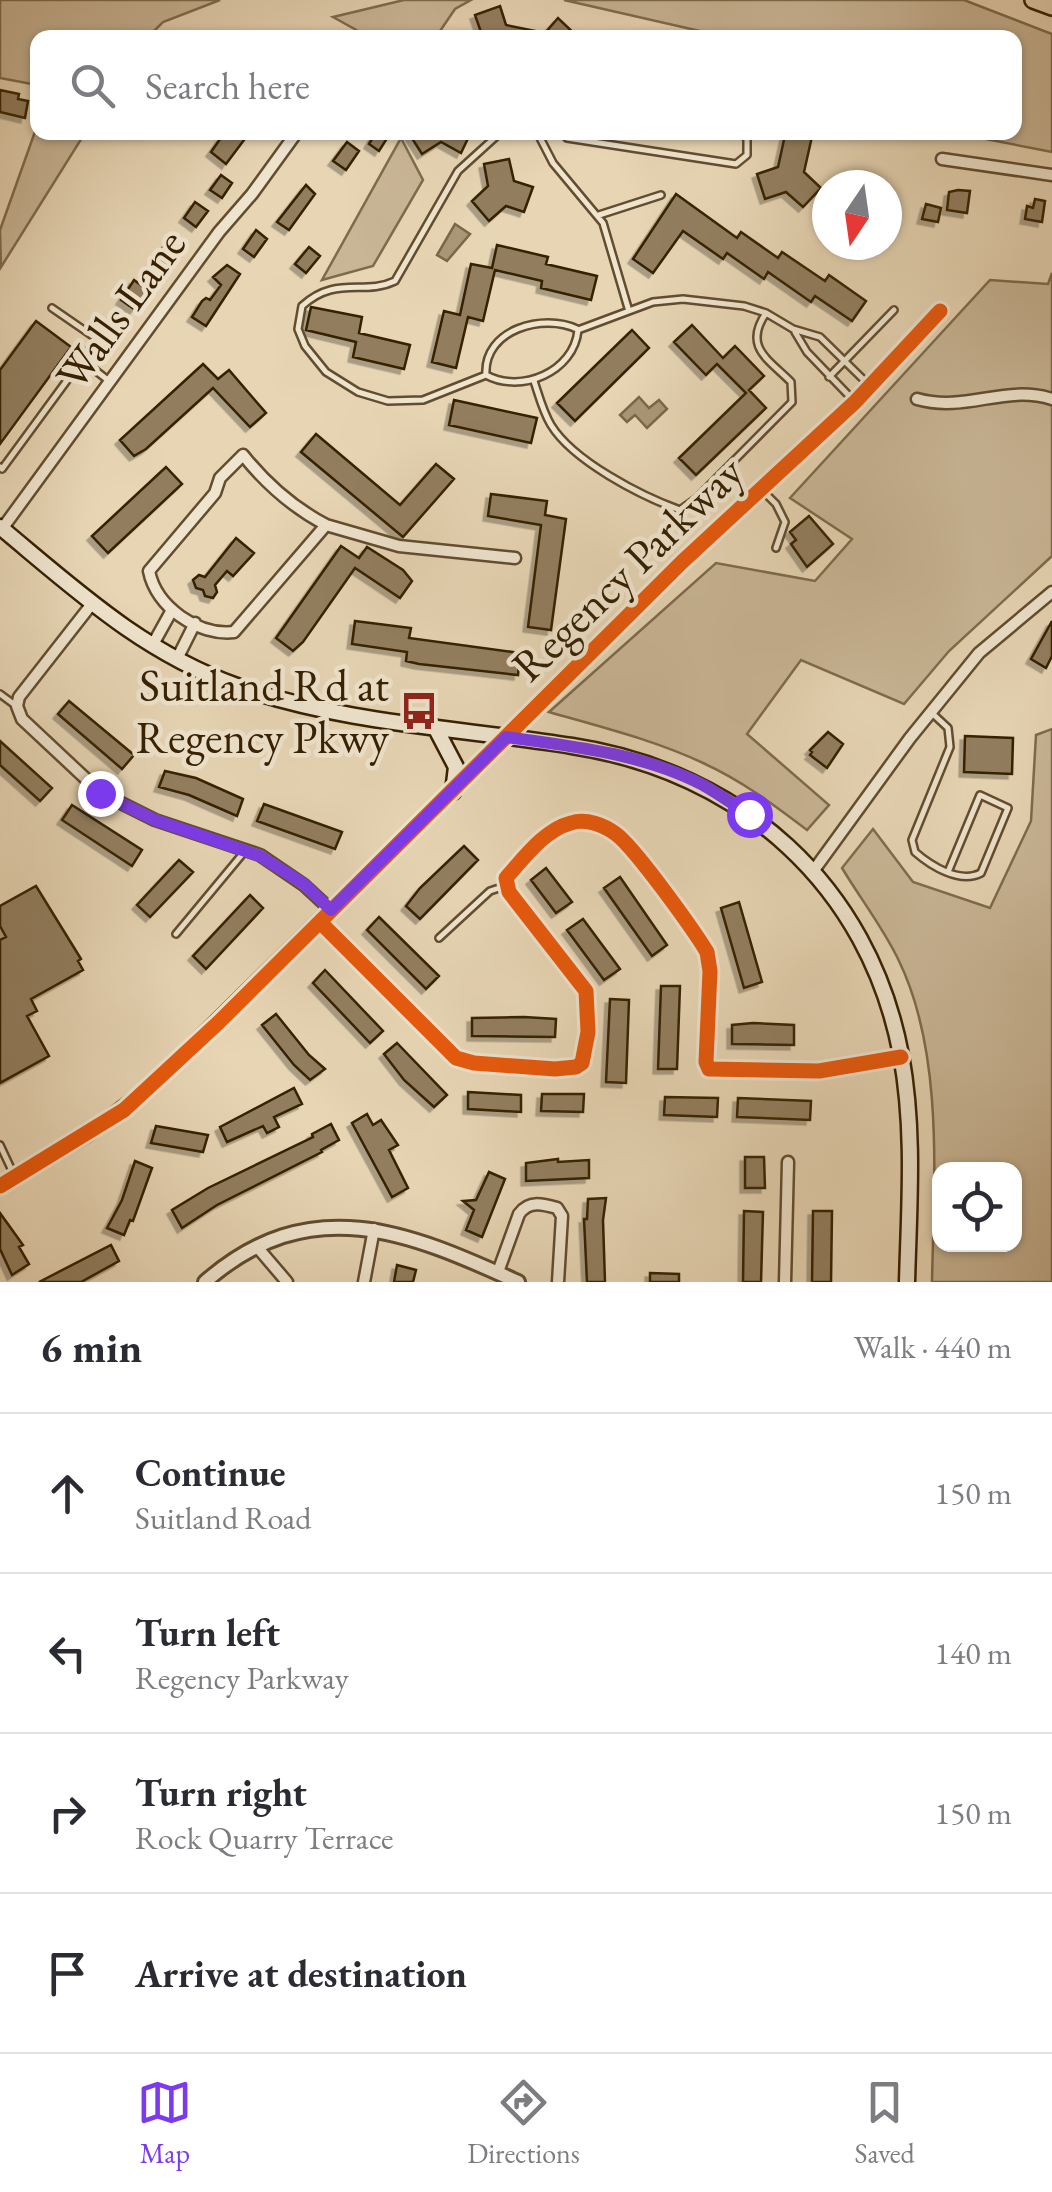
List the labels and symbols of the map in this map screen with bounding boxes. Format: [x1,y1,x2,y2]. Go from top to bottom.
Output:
north arrow [812,170,902,260]
street label: Walls Lane [42,217,198,401]
street label: Regency Parkway [499,443,755,693]
place label: Suitland Rd at Regency Pkwy [136,656,389,766]
bus stop icon: Suitland Rd at Regency Pkwy [398,690,440,732]
route end [78,771,124,817]
route start [727,792,773,838]

